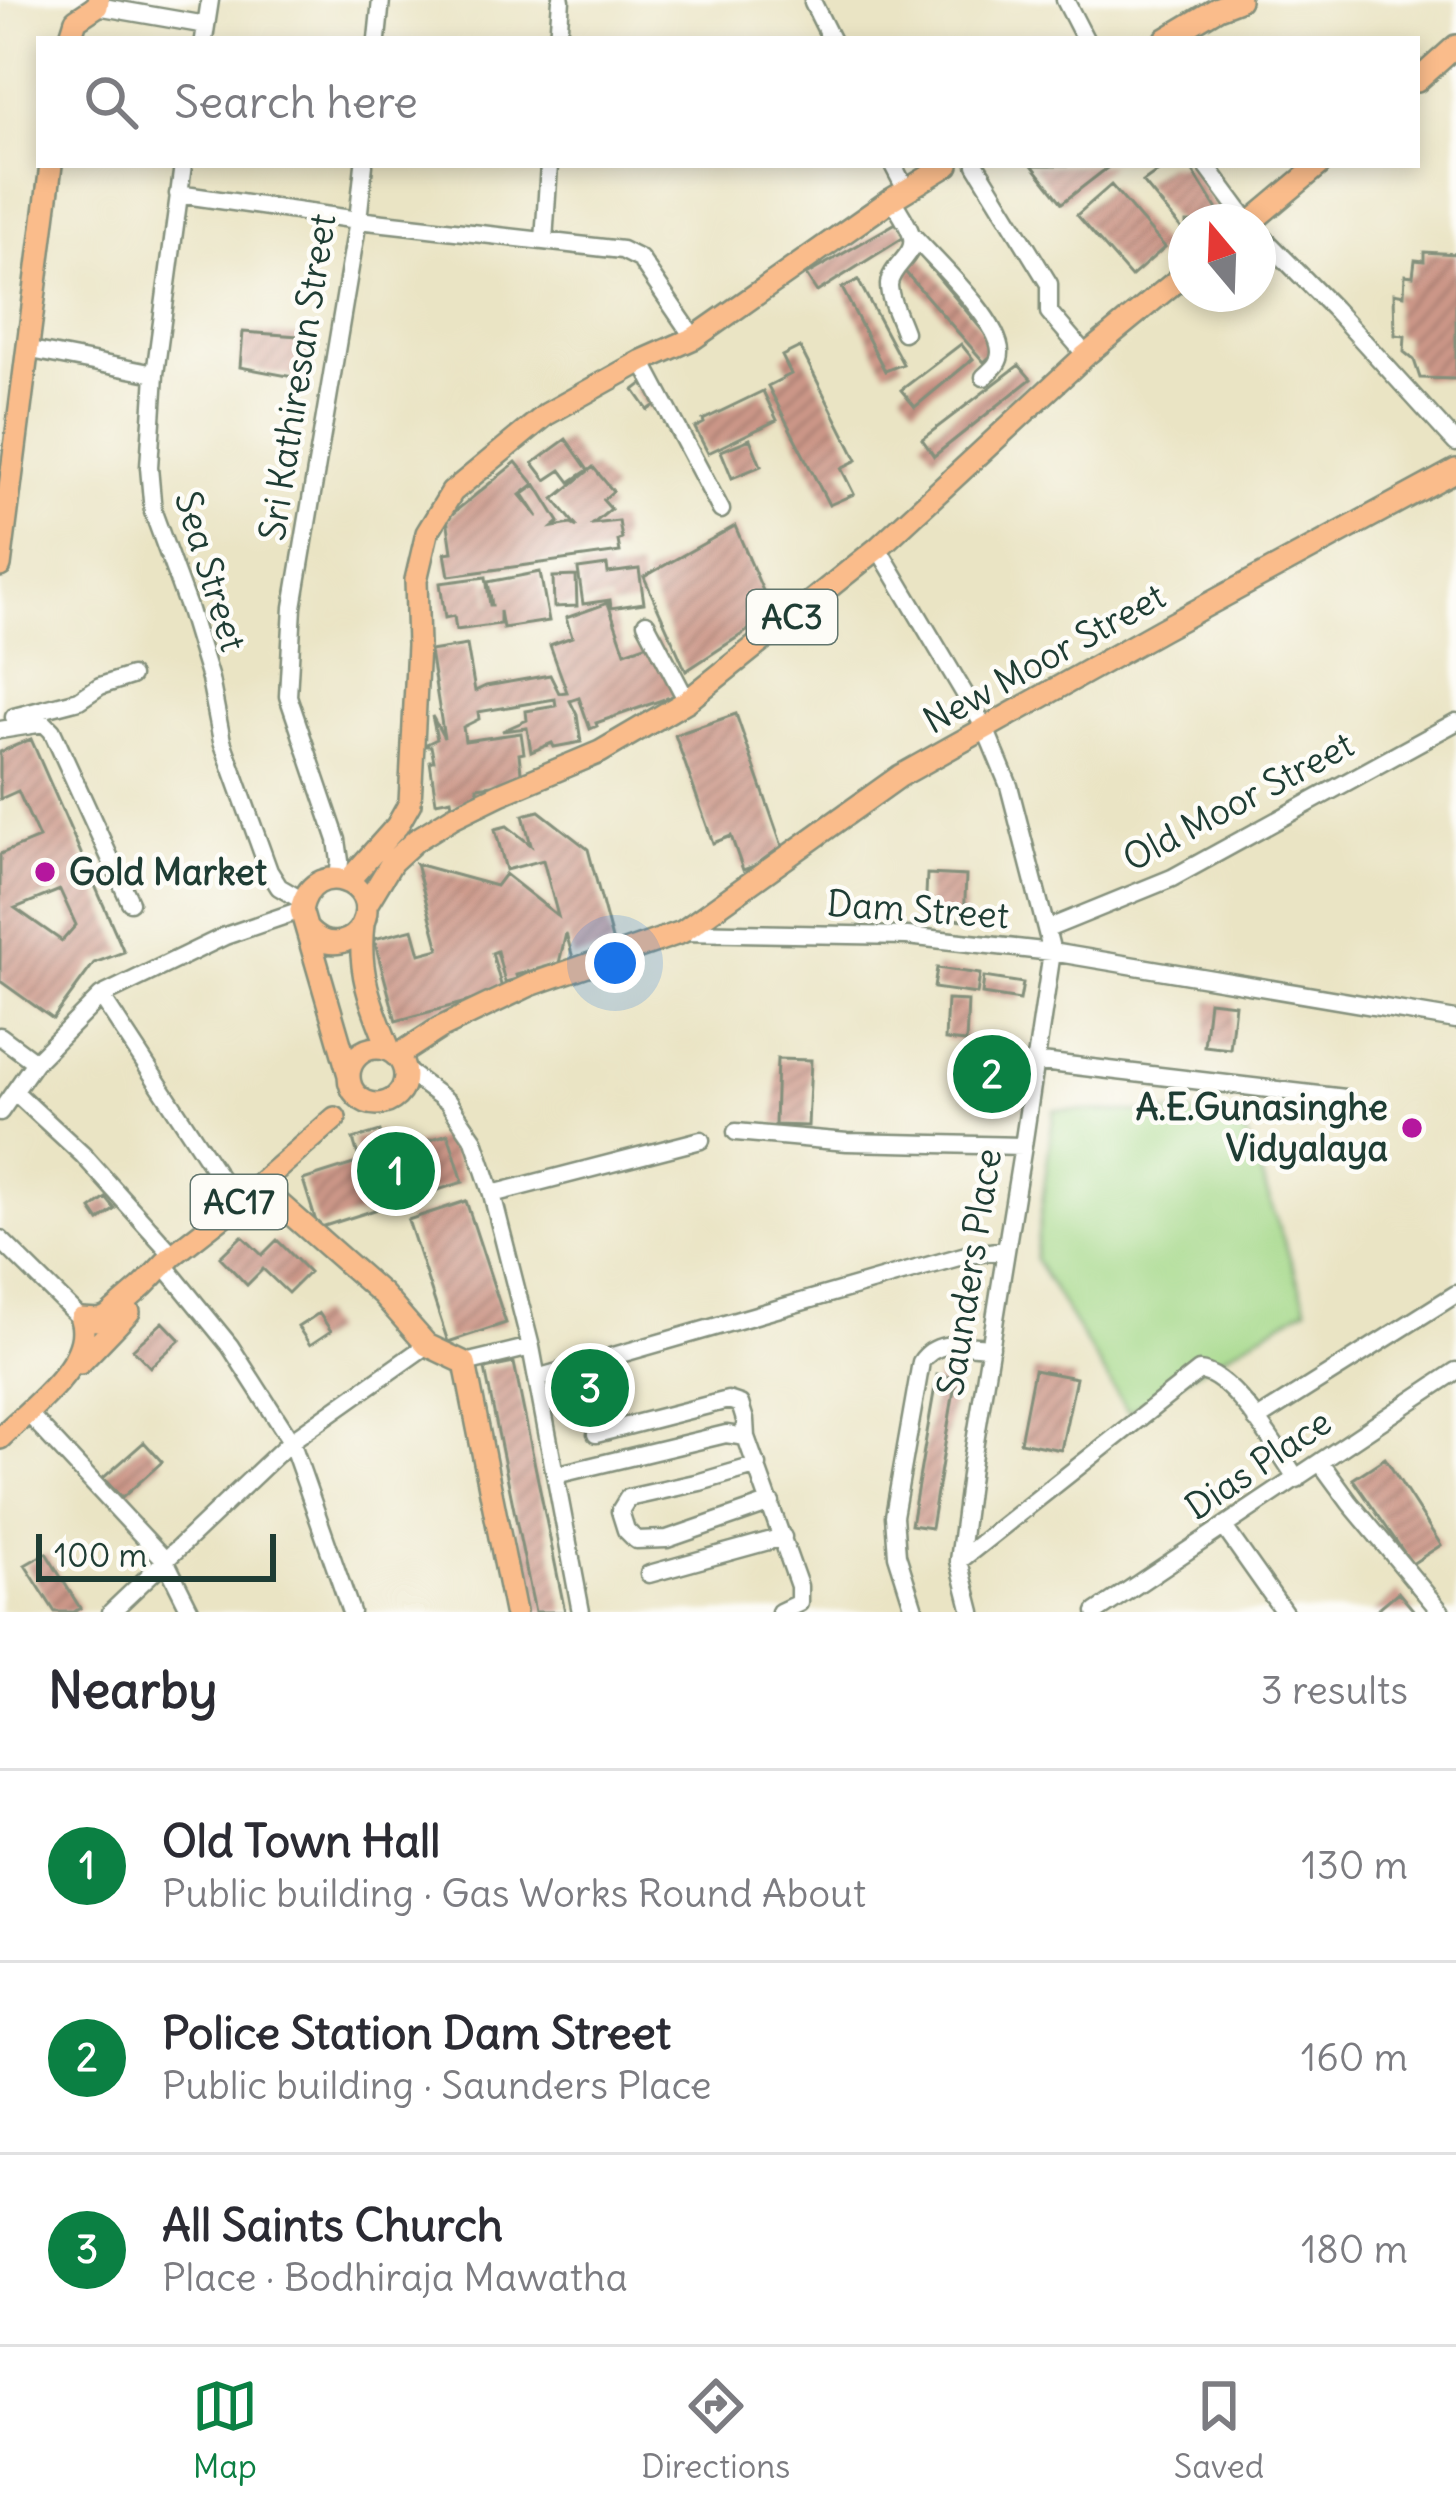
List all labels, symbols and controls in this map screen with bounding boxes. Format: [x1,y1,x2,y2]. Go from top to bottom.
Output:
search box [36,36,1420,168]
icon: search [78,69,144,135]
text: Search here [174,74,418,130]
north arrow [1168,204,1276,312]
street label: Sri Kathiresan Street [249,210,346,544]
street label: Sea Street [165,486,256,656]
street label: New Moor Street [915,573,1173,743]
road number: AC3 [747,590,837,644]
street label: Old Moor Street [1115,722,1361,881]
place label: Gold Market [69,850,267,895]
marker: Gold Market [32,859,58,885]
street label: Dam Street [825,881,1010,938]
your location [585,933,645,993]
pin: 2 [953,1029,1031,1119]
place label: A.E.Gunasinghe Vidyalaya [1135,1085,1388,1171]
marker: A.E.Gunasinghe Vidyalaya [1399,1115,1425,1141]
pin: 1 [357,1126,435,1216]
street label: Saunders Place [928,1145,1011,1399]
road number: AC17 [191,1175,287,1229]
pin: 3 [551,1343,629,1433]
street label: Dias Place [1177,1399,1340,1530]
scale bar [36,1528,276,1581]
text: 100 m [54,1534,147,1576]
text: Nearby [48,1658,217,1722]
text: 3 results [1261,1666,1408,1715]
text: Old Town Hall [162,1813,440,1869]
text: 1 [79,1841,95,1890]
text: 130 m [1301,1841,1408,1890]
text: Public building · Gas Works Round About [162,1869,866,1918]
text: Police Station Dam Street [162,2005,671,2061]
text: 2 [76,2033,98,2082]
text: 160 m [1301,2033,1408,2082]
text: Public building · Saunders Place [162,2061,712,2110]
text: All Saints Church [162,2197,503,2253]
text: 3 [76,2225,98,2274]
text: 180 m [1301,2225,1408,2274]
text: Place · Bodhiraja Mawatha [162,2253,628,2302]
tab: Map [192,2373,258,2487]
tab: Directions [641,2373,790,2487]
tab: Saved [1174,2373,1264,2487]

